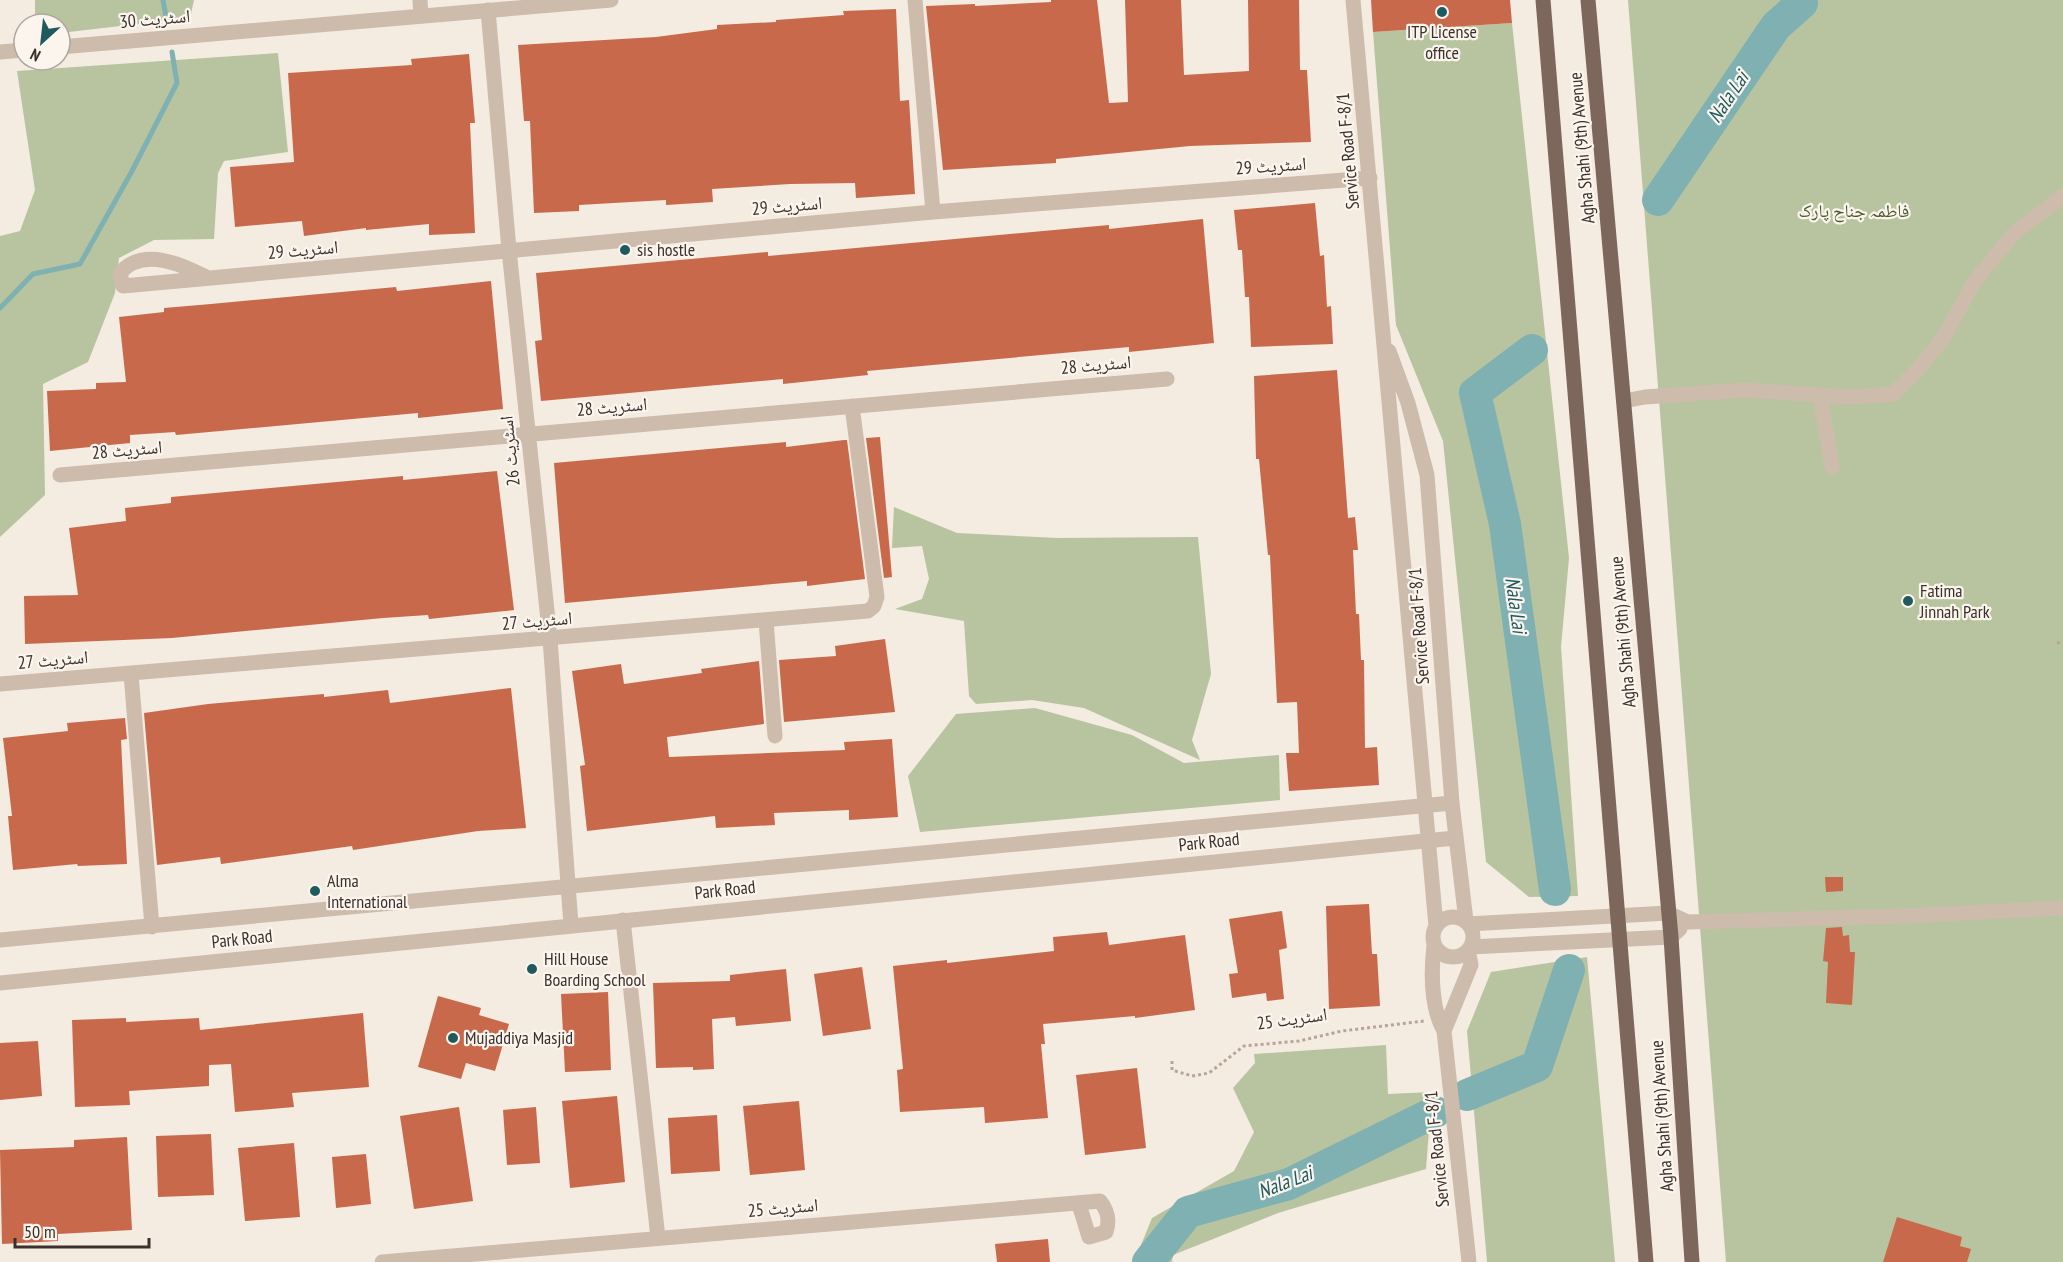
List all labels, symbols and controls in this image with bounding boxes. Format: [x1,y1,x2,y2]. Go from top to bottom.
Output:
street label: اسٹریٹ 30 [119,4,191,33]
marker: ITP License office [1435,5,1449,19]
north arrow [12,12,72,72]
place label: ITP License office [1407,20,1477,64]
text: N [27,44,44,66]
water label: Nala Lai [1702,64,1756,127]
street label: Agha Shahi (9th) Avenue [1563,71,1600,225]
street label: Service Road F-8/1 [1331,92,1364,210]
street label: اسٹریٹ 29 [1235,152,1307,179]
street label: اسٹریٹ 29 [751,191,823,220]
park label: فاطمہ جناح پارک [1799,199,1909,223]
street label: اسٹریٹ 29 [267,235,339,264]
place label: sis hostle [637,238,695,261]
marker: sis hostle [618,243,632,257]
street label: اسٹریٹ 28 [1060,350,1132,379]
street label: اسٹریٹ 28 [576,392,648,421]
street label: اسٹریٹ 26 [494,415,525,487]
street label: اسٹریٹ 28 [91,435,163,464]
street label: Agha Shahi (9th) Avenue [1604,555,1641,709]
street label: Service Road F-8/1 [1403,567,1434,685]
water label: Nala Lai [1499,575,1533,637]
place label: Fatima Jinnah Park [1919,579,1990,623]
marker: Fatima Jinnah Park [1901,594,1915,608]
street label: اسٹریٹ 27 [501,606,573,635]
street label: اسٹریٹ 27 [17,645,89,674]
street label: Park Road [1177,827,1240,856]
place label: Alma International [327,869,408,913]
street label: Park Road [693,875,756,904]
marker: Alma International [308,884,322,898]
street label: Park Road [210,924,273,953]
place label: Hill House Boarding School [544,947,646,991]
marker: Hill House Boarding School [525,962,539,976]
street label: اسٹریٹ 25 [1255,1002,1329,1035]
place label: Mujaddiya Masjid [465,1026,573,1049]
marker: Mujaddiya Masjid [446,1031,460,1045]
street label: Agha Shahi (9th) Avenue [1645,1040,1678,1193]
street label: Service Road F-8/1 [1419,1090,1454,1208]
water label: Nala Lai [1254,1159,1318,1204]
street label: اسٹریٹ 25 [747,1193,819,1222]
scale bar [15,1211,148,1249]
text: 50 m [24,1220,56,1243]

